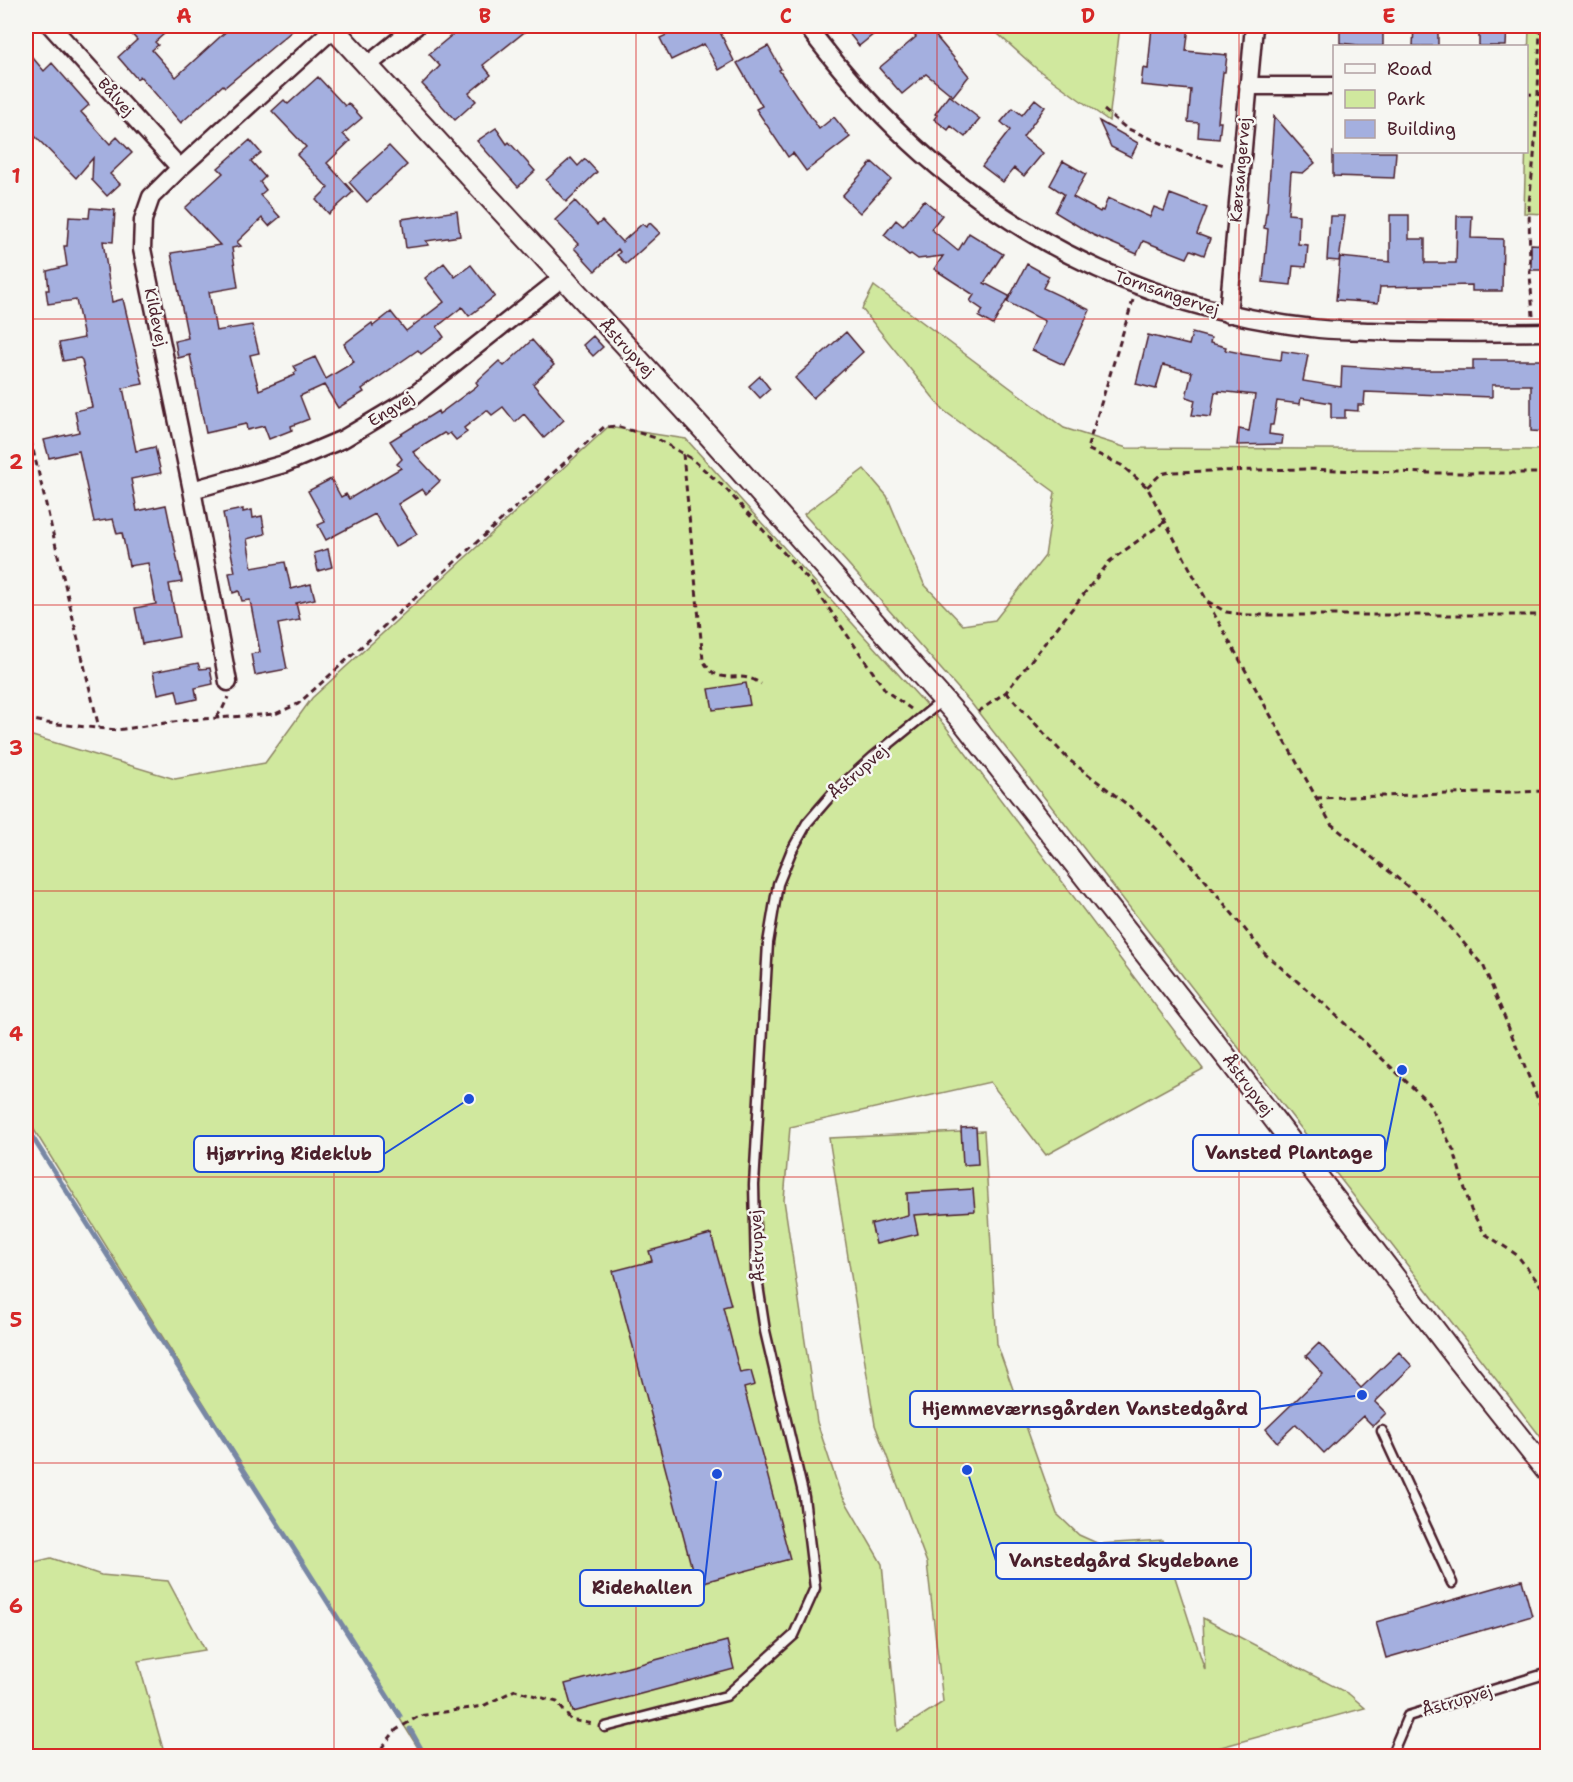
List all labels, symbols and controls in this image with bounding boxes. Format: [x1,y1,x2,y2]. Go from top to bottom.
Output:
text: A [176,3,192,29]
text: B [479,3,491,29]
text: C [780,3,792,29]
text: D [1081,3,1095,29]
text: E [1382,3,1396,29]
legend [1333,45,1528,153]
text: Road [1387,57,1432,81]
street label: Bålvej [93,73,139,121]
text: Park [1387,87,1426,111]
street label: Kærsangervej [1225,117,1255,223]
text: Building [1387,117,1456,141]
text: 1 [11,163,21,189]
street label: Tornsangervej [1112,265,1222,321]
street label: Kildevej [140,286,172,348]
street label: Åstrupvej [595,314,660,382]
street label: Engvej [364,387,418,431]
text: 2 [9,449,23,475]
text: 3 [9,735,23,761]
street label: Åstrupvej [823,739,892,804]
text: 4 [9,1021,23,1047]
street label: Åstrupvej [1218,1049,1279,1120]
callout: Vansted Plantage [1193,1135,1385,1171]
callout: Hjørring Rideklub [194,1136,384,1172]
text: Vansted Plantage [1205,1141,1373,1165]
text: Hjørring Rideklub [206,1142,372,1166]
street label: Åstrupvej [744,1209,769,1283]
text: 5 [10,1307,22,1333]
callout: Hjemmeværnsgården Vanstedgård [910,1391,1260,1427]
text: Hjemmeværnsgården Vanstedgård [922,1397,1248,1421]
callout: Vanstedgård Skydebane [996,1543,1251,1579]
text: Vanstedgård Skydebane [1009,1549,1239,1573]
callout: Ridehallen [580,1570,704,1606]
text: Ridehallen [592,1576,692,1600]
text: 6 [9,1593,23,1619]
street label: Åstrupvej [1419,1679,1495,1722]

